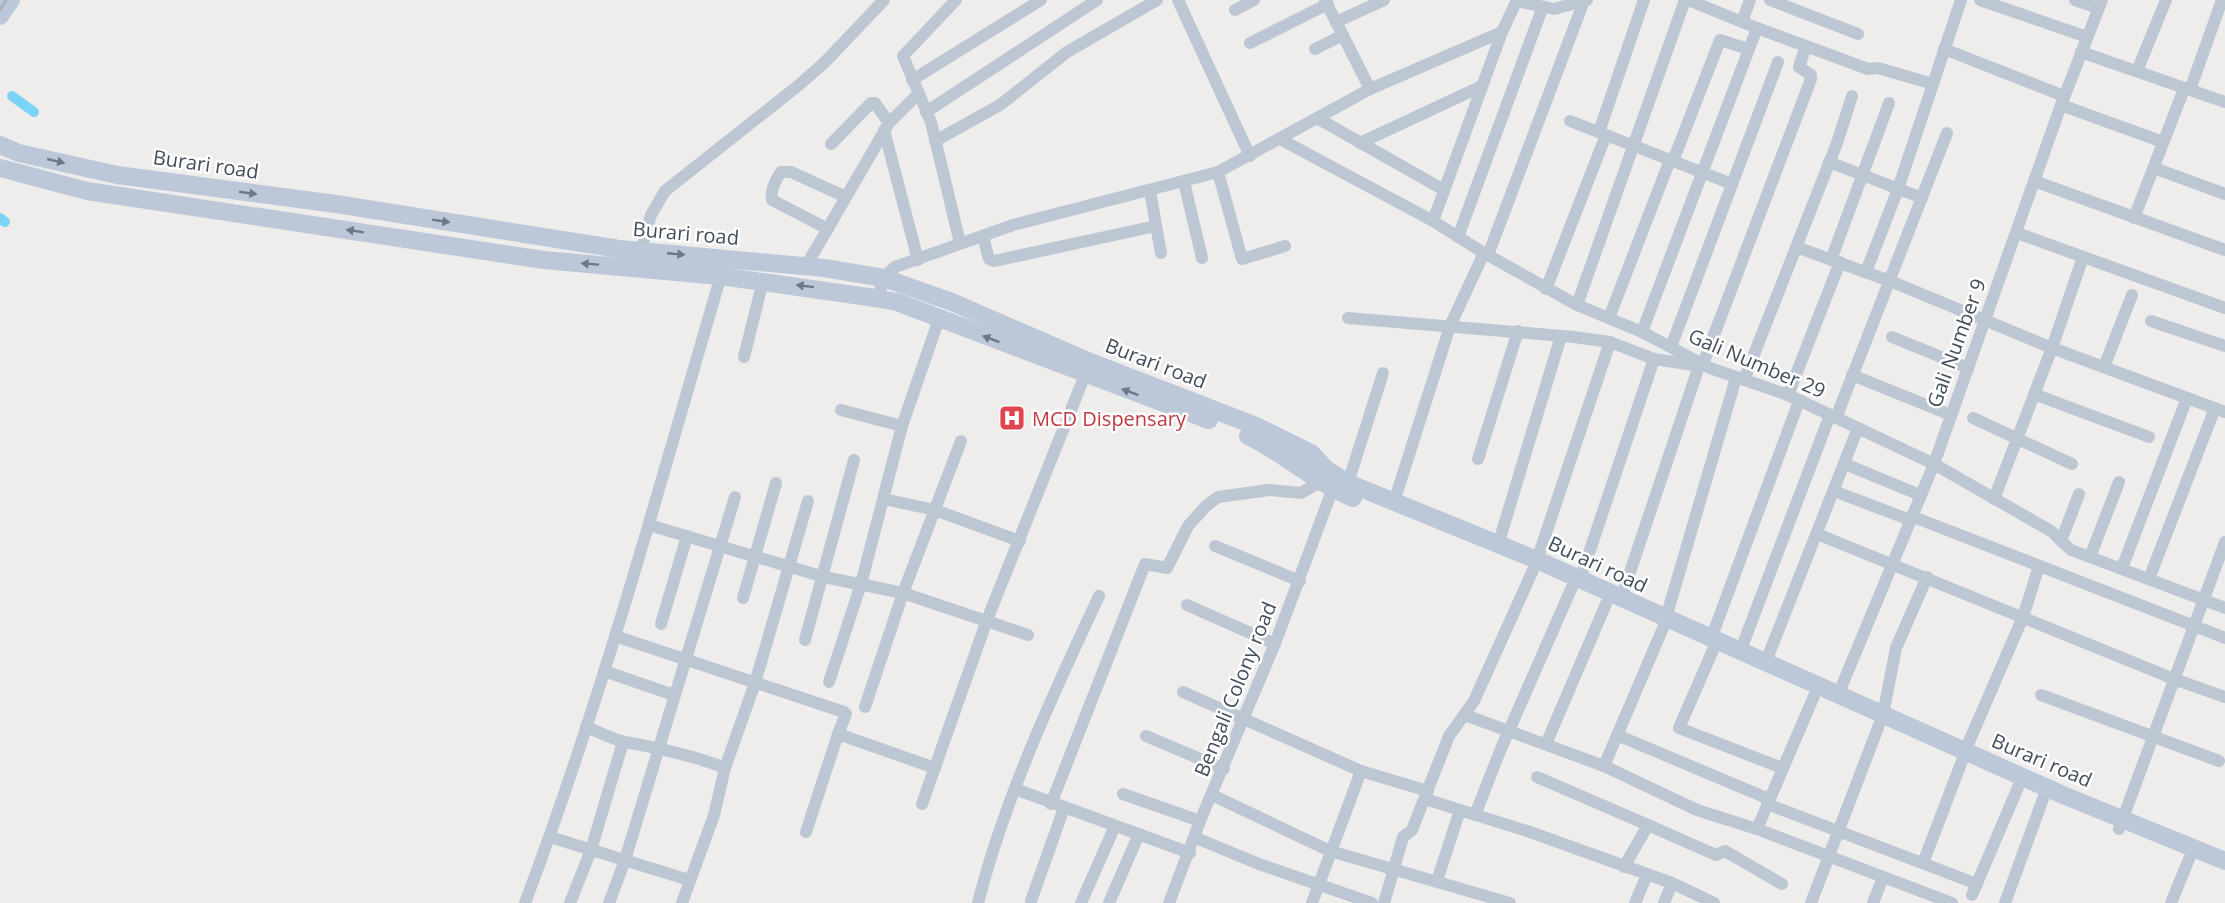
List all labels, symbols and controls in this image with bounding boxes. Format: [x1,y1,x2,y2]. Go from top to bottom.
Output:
street label: Burari road [151,143,261,185]
one-way arrow [47,157,66,166]
one-way arrow [239,188,258,197]
street label: Burari road [632,215,740,251]
one-way arrow [432,217,451,226]
one-way arrow [345,227,364,236]
one-way arrow [666,249,685,259]
one-way arrow [580,260,599,269]
street label: Gali Number 9 [1920,275,1992,411]
one-way arrow [795,282,814,291]
street label: Gali Number 29 [1684,322,1830,404]
street label: Burari road [1101,331,1211,395]
one-way arrow [982,334,1000,344]
one-way arrow [1121,386,1139,396]
hospital icon: MCD Dispensary [997,403,1027,433]
place label: MCD Dispensary [1032,405,1187,432]
street label: Burari road [1544,529,1652,599]
street label: Bengali Colony road [1188,598,1282,780]
street label: Burari road [1988,727,2096,793]

